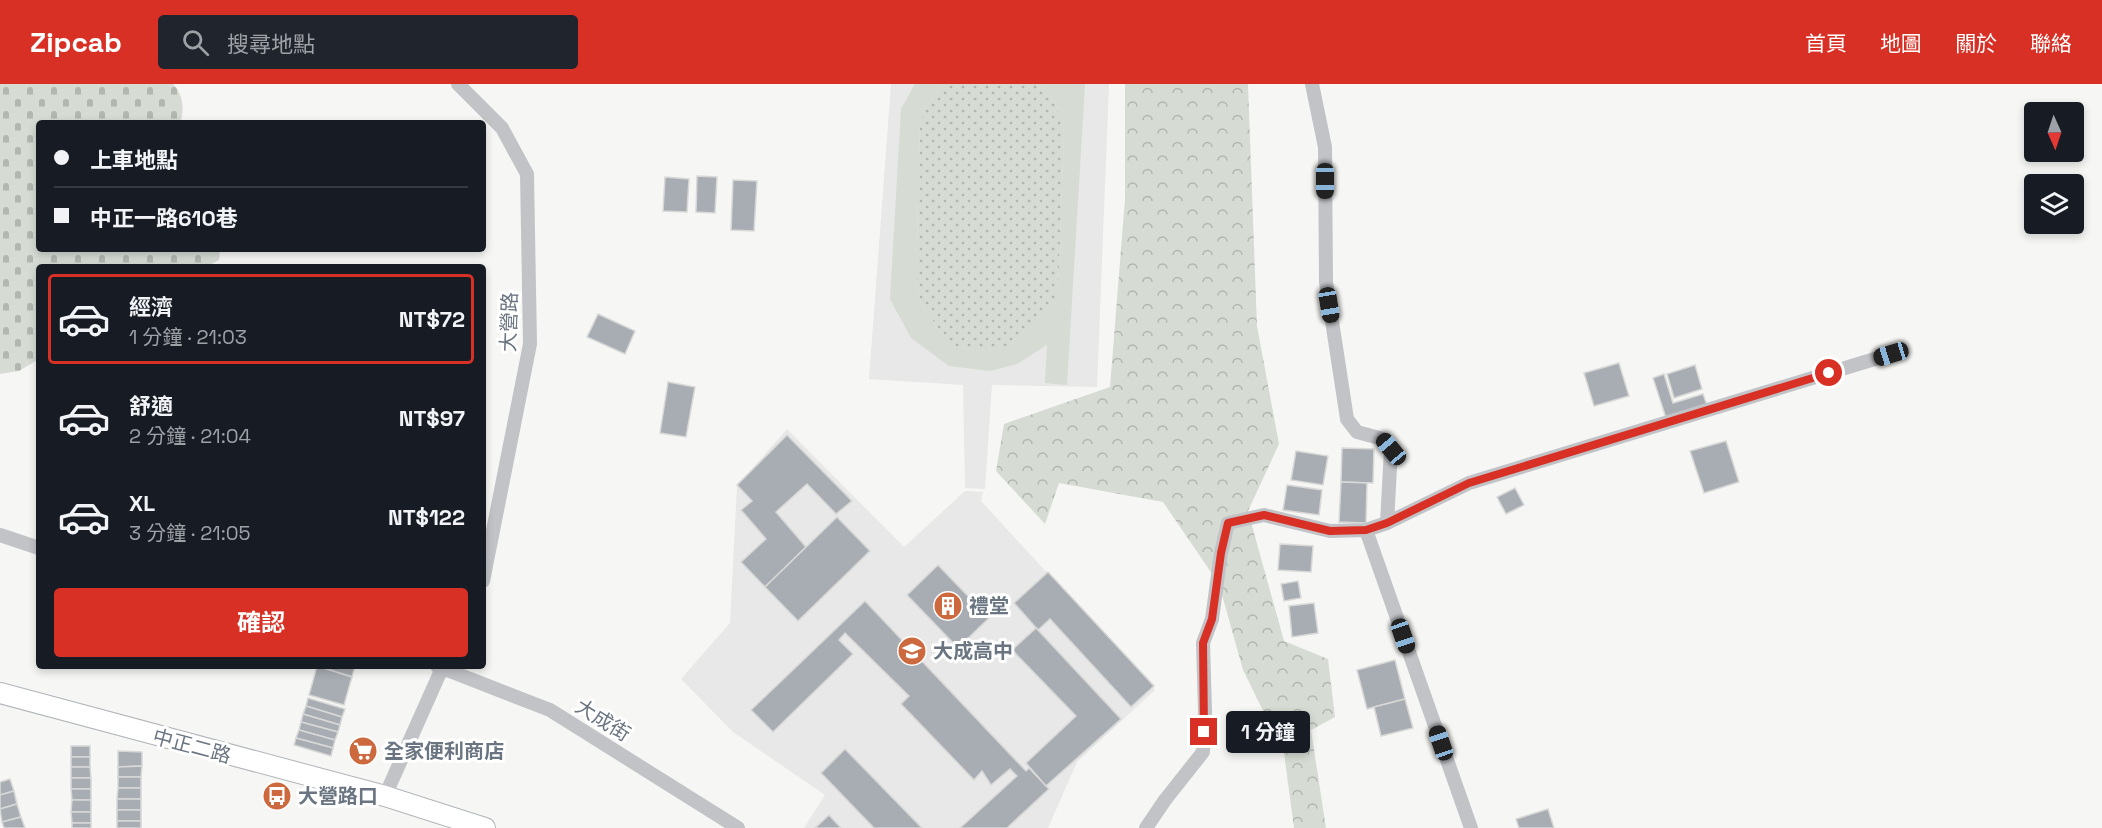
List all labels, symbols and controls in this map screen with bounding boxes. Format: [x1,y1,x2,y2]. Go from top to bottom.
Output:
search box [158,15,578,69]
text: Zipcab [30,24,122,60]
icon: search [179,26,212,59]
text: 搜尋地點 [227,30,315,58]
text: 首頁 [1805,30,1847,57]
text: 地圖 [1880,30,1922,57]
text: 關於 [1955,30,1997,57]
text: 聯絡 [2030,30,2072,57]
north arrow [2024,102,2084,162]
map controls [2024,102,2084,234]
text: 上車地點 [90,146,178,174]
car [1316,163,1334,199]
button: layers [2024,174,2084,234]
text: 中正一路610巷 [90,204,238,232]
car [1317,286,1341,324]
icon: car [57,292,111,346]
street label: 大營路 [495,292,523,352]
text: 經濟 [129,293,173,321]
text: NT$72 [399,305,465,333]
text: 1 分鐘 · 21:03 [129,324,247,350]
car [1871,340,1911,368]
route start [1815,359,1842,386]
icon: car [57,391,111,445]
text: 舒適 [129,392,173,420]
text: NT$97 [399,404,465,432]
text: 2 分鐘 · 21:04 [129,423,251,449]
car [1373,429,1409,469]
text: XL [129,489,155,517]
icon: car [57,490,111,544]
text: NT$122 [388,503,465,531]
text: 3 分鐘 · 21:05 [129,520,251,546]
button: 確認 [54,588,468,657]
building icon: 禮堂 [932,590,964,622]
place label: 禮堂 [969,593,1009,619]
car [1389,616,1417,656]
school or university icon: 大成高中 [896,635,928,667]
place label: 大成高中 [933,638,1013,664]
street label: 大成街 [571,693,635,747]
callout: 1 分鐘 [1225,711,1309,753]
route end [1190,718,1217,745]
text: 1 分鐘 [1241,719,1295,745]
street label: 中正二路 [150,723,234,769]
car [1427,723,1455,763]
supermarket icon: 全家便利商店 [347,735,379,767]
place label: 全家便利商店 [384,738,504,764]
bus stop icon: 大營路口 [261,780,293,812]
place label: 大營路口 [298,783,378,809]

